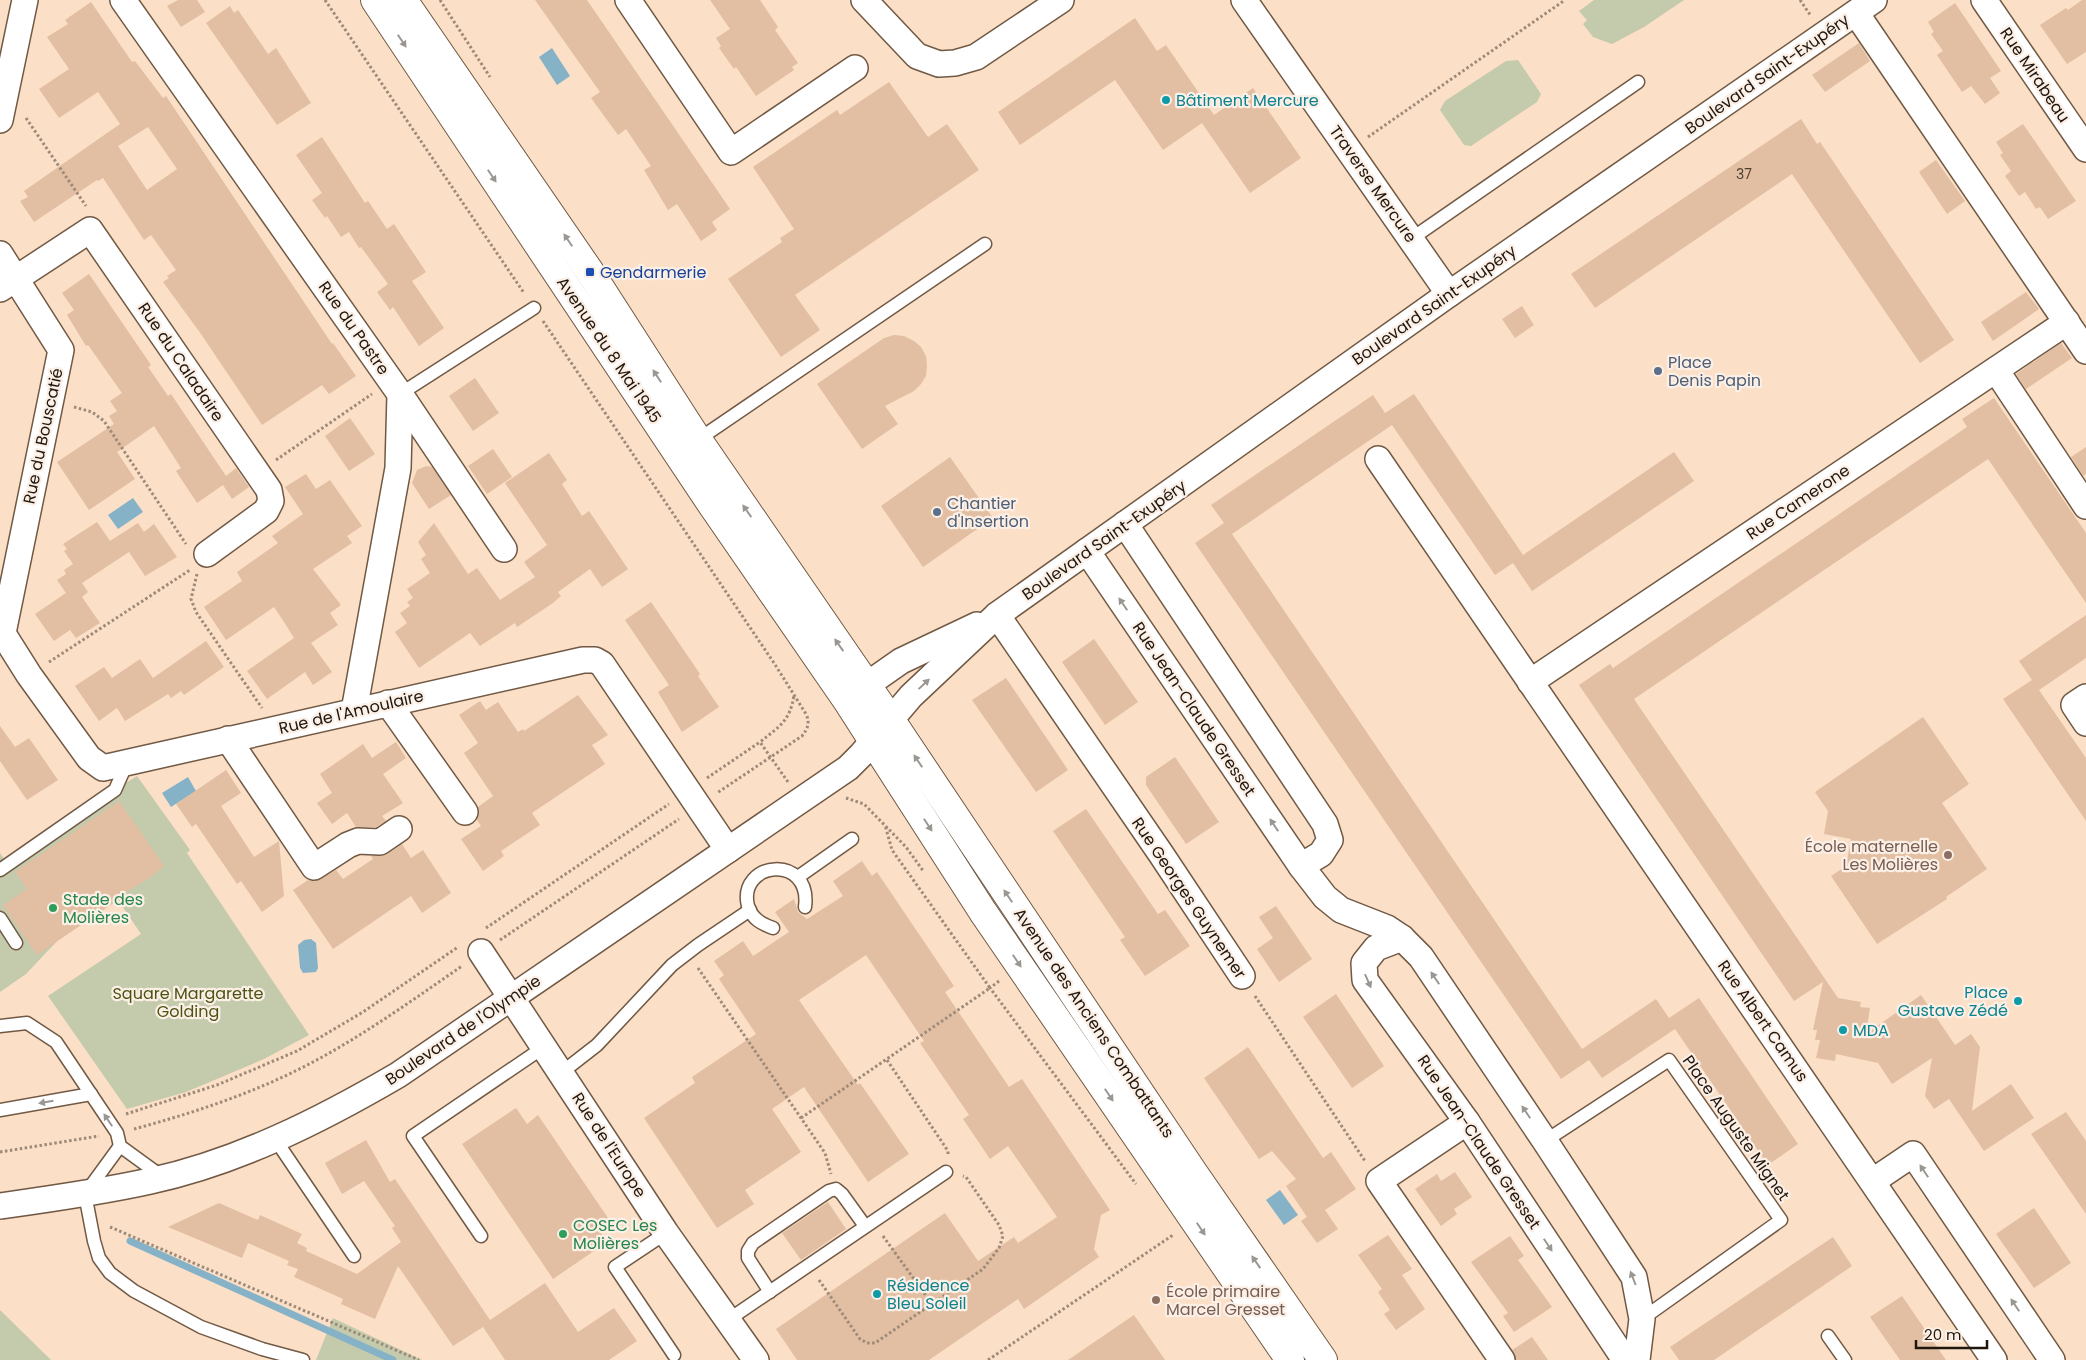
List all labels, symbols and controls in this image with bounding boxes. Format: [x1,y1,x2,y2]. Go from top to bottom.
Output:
street label: Boulevard Saint-Exupéry [1680,8,1854,140]
street label: Rue Mirabeau [1995,23,2075,127]
one-way arrow [397,34,407,47]
place label: Bâtiment Mercure [1176,89,1319,112]
marker: Bâtiment Mercure [1160,94,1172,106]
street label: Traverse Mercure [1324,121,1422,247]
house number: 37 [1736,164,1752,184]
one-way arrow [487,169,497,182]
one-way arrow [563,233,573,247]
street label: Boulevard Saint-Exupéry [1347,239,1521,371]
place label: Gendarmerie [600,261,707,284]
marker: Gendarmerie [584,266,596,278]
street label: Avenue du 8 Mai 1945 [551,272,667,428]
street label: Rue du Pastre [313,276,395,380]
street label: Rue du Caladaire [133,298,229,426]
place label: Place Denis Papin [1668,351,1761,392]
marker: Place Denis Papin [1652,365,1664,377]
street label: Rue du Bouscatié [17,366,69,506]
one-way arrow [652,369,662,382]
street label: Rue Camerone [1742,459,1854,545]
street label: Boulevard Saint-Exupéry [1017,474,1191,606]
place label: Chantier d'Insertion [947,492,1029,533]
one-way arrow [742,504,752,518]
marker: Chantier d'Insertion [931,506,943,518]
one-way arrow [1118,598,1128,611]
street label: Rue Jean-Claude Gresset [1127,617,1261,801]
one-way arrow [834,638,844,651]
one-way arrow [917,678,929,690]
street label: Rue de l'Amoulaire [276,684,426,740]
one-way arrow [913,754,923,767]
street label: Rue Georges Guynemer [1126,813,1252,983]
one-way arrow [923,819,932,832]
one-way arrow [1269,819,1278,832]
place label: École maternelle Les Molières [1805,835,1938,876]
marker: École maternelle Les Molières [1942,849,1954,861]
place label: Stade des Molières [63,888,143,929]
one-way arrow [1003,889,1013,902]
marker: Stade des Molières [47,902,59,914]
street label: Avenue des Anciens Combattants [1008,904,1180,1142]
one-way arrow [1012,954,1022,968]
street label: Rue Albert Camus [1712,955,1814,1087]
street label: Boulevard de l'Olympie [381,969,545,1091]
one-way arrow [1430,971,1440,984]
one-way arrow [1364,973,1373,988]
place label: Place Gustave Zédé [1898,981,2008,1022]
park label: Square Margarette Golding [112,982,264,1023]
marker: Place Gustave Zédé [2012,995,2024,1007]
place label: MDA [1853,1019,1889,1042]
marker: MDA [1837,1024,1849,1036]
street label: Rue Jean-Claude Gresset [1412,1050,1546,1234]
street label: Place Auguste Mignet [1677,1051,1795,1206]
street label: Rue de l'Europe [566,1088,652,1202]
one-way arrow [1104,1088,1114,1102]
one-way arrow [37,1099,53,1107]
one-way arrow [1521,1105,1531,1119]
one-way arrow [103,1113,113,1126]
one-way arrow [1919,1164,1929,1178]
place label: COSEC Les Molières [573,1214,657,1255]
one-way arrow [1196,1222,1206,1236]
marker: COSEC Les Molières [557,1228,569,1240]
one-way arrow [1544,1238,1553,1251]
one-way arrow [1251,1256,1261,1269]
one-way arrow [1629,1270,1637,1285]
place label: Résidence Bleu Soleil [887,1274,970,1315]
place label: École primaire Marcel Gresset [1166,1280,1285,1321]
marker: Résidence Bleu Soleil [871,1288,883,1300]
marker: École primaire Marcel Gresset [1150,1294,1162,1306]
one-way arrow [2010,1298,2020,1312]
scale bar [1916,1318,1987,1350]
text: 20 m [1924,1324,1962,1345]

